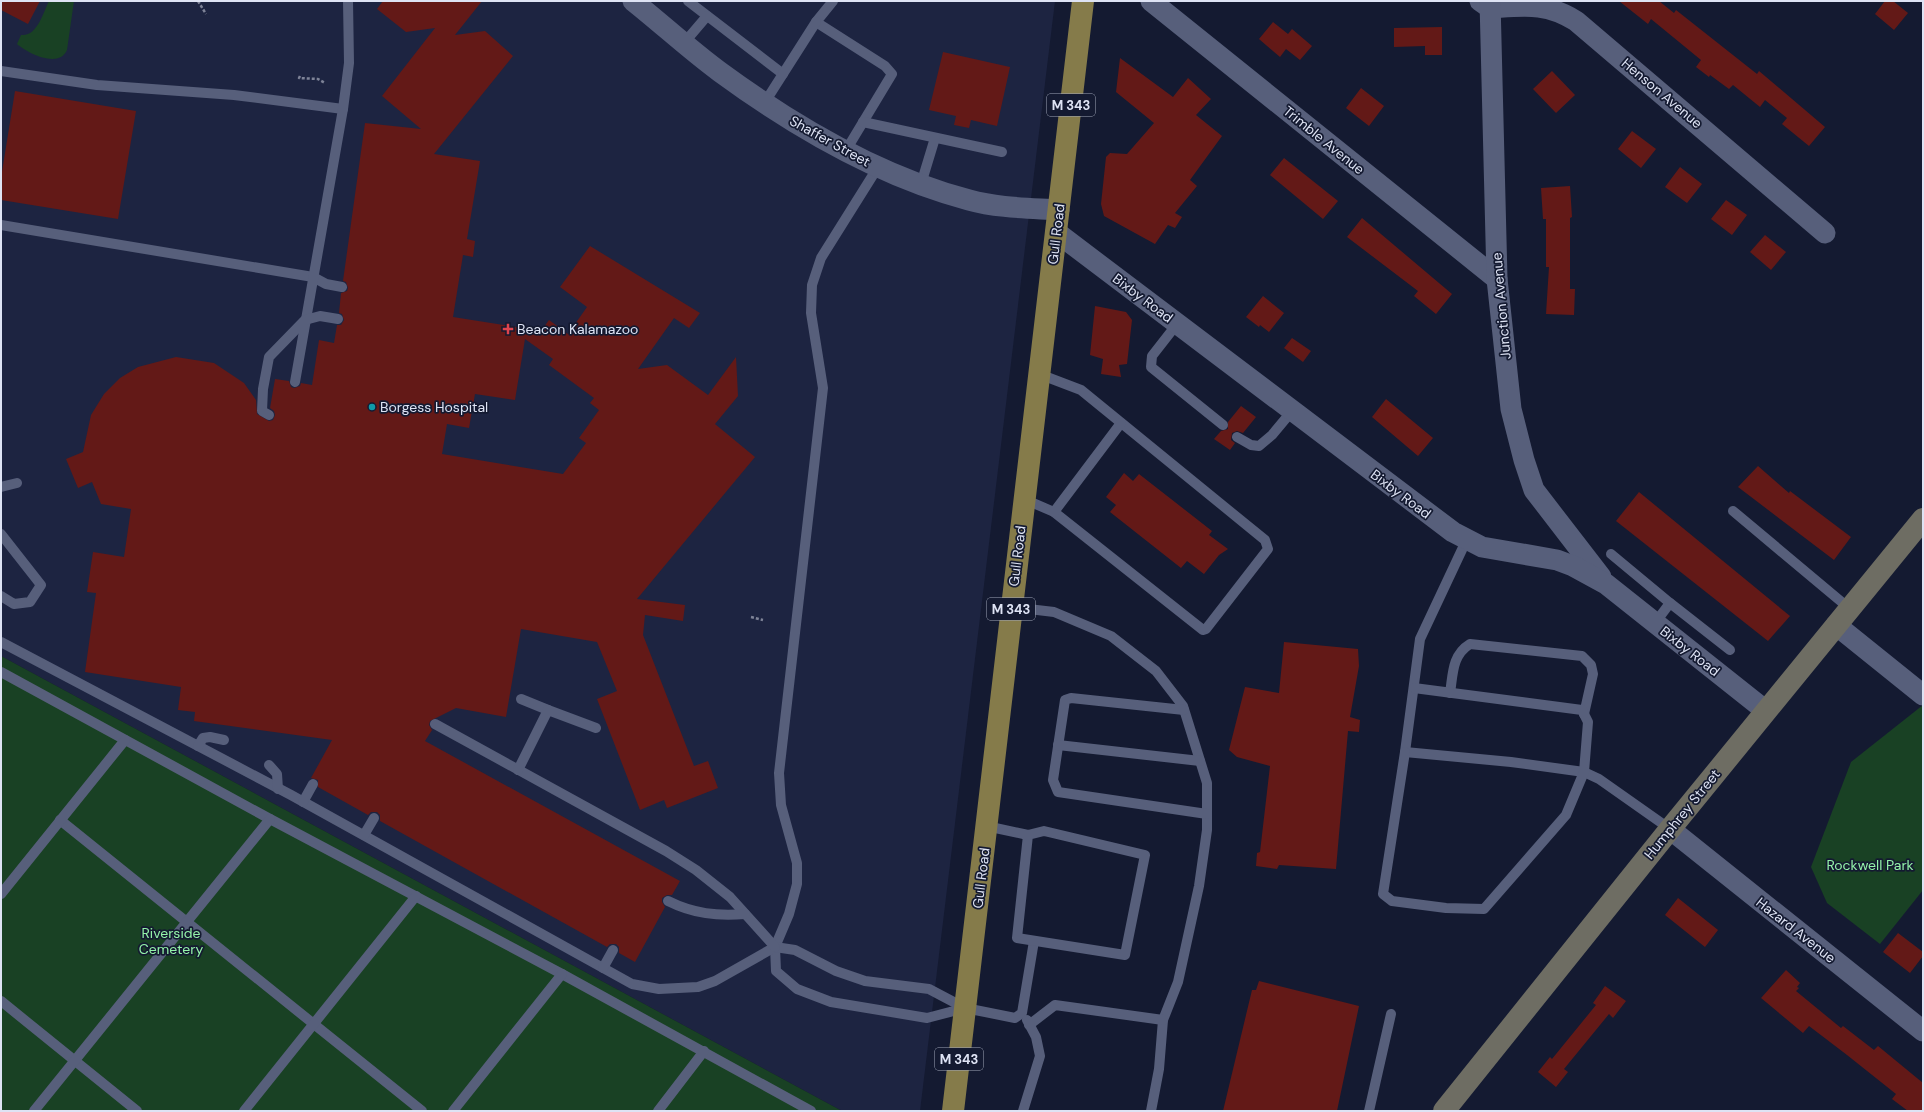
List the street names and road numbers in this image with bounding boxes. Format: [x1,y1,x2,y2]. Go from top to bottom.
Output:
street label: Henson Avenue [1618,54,1706,132]
road number: M 343 [1047,94,1095,116]
street label: Trimble Avenue [1280,102,1368,178]
street label: Shaffer Street [786,111,874,171]
street label: Gull Road [1043,203,1069,265]
street label: Junction Avenue [1487,252,1515,360]
street label: Bixby Road [1109,269,1177,327]
street label: Bixby Road [1367,465,1435,523]
street label: Gull Road [1004,525,1030,587]
road number: M 343 [987,598,1035,620]
street label: Bixby Road [1656,622,1724,680]
street label: Humphrey Street [1640,765,1724,863]
street label: Gull Road [968,847,994,909]
street label: Hazard Avenue [1753,893,1839,967]
road number: M 343 [935,1048,983,1070]

